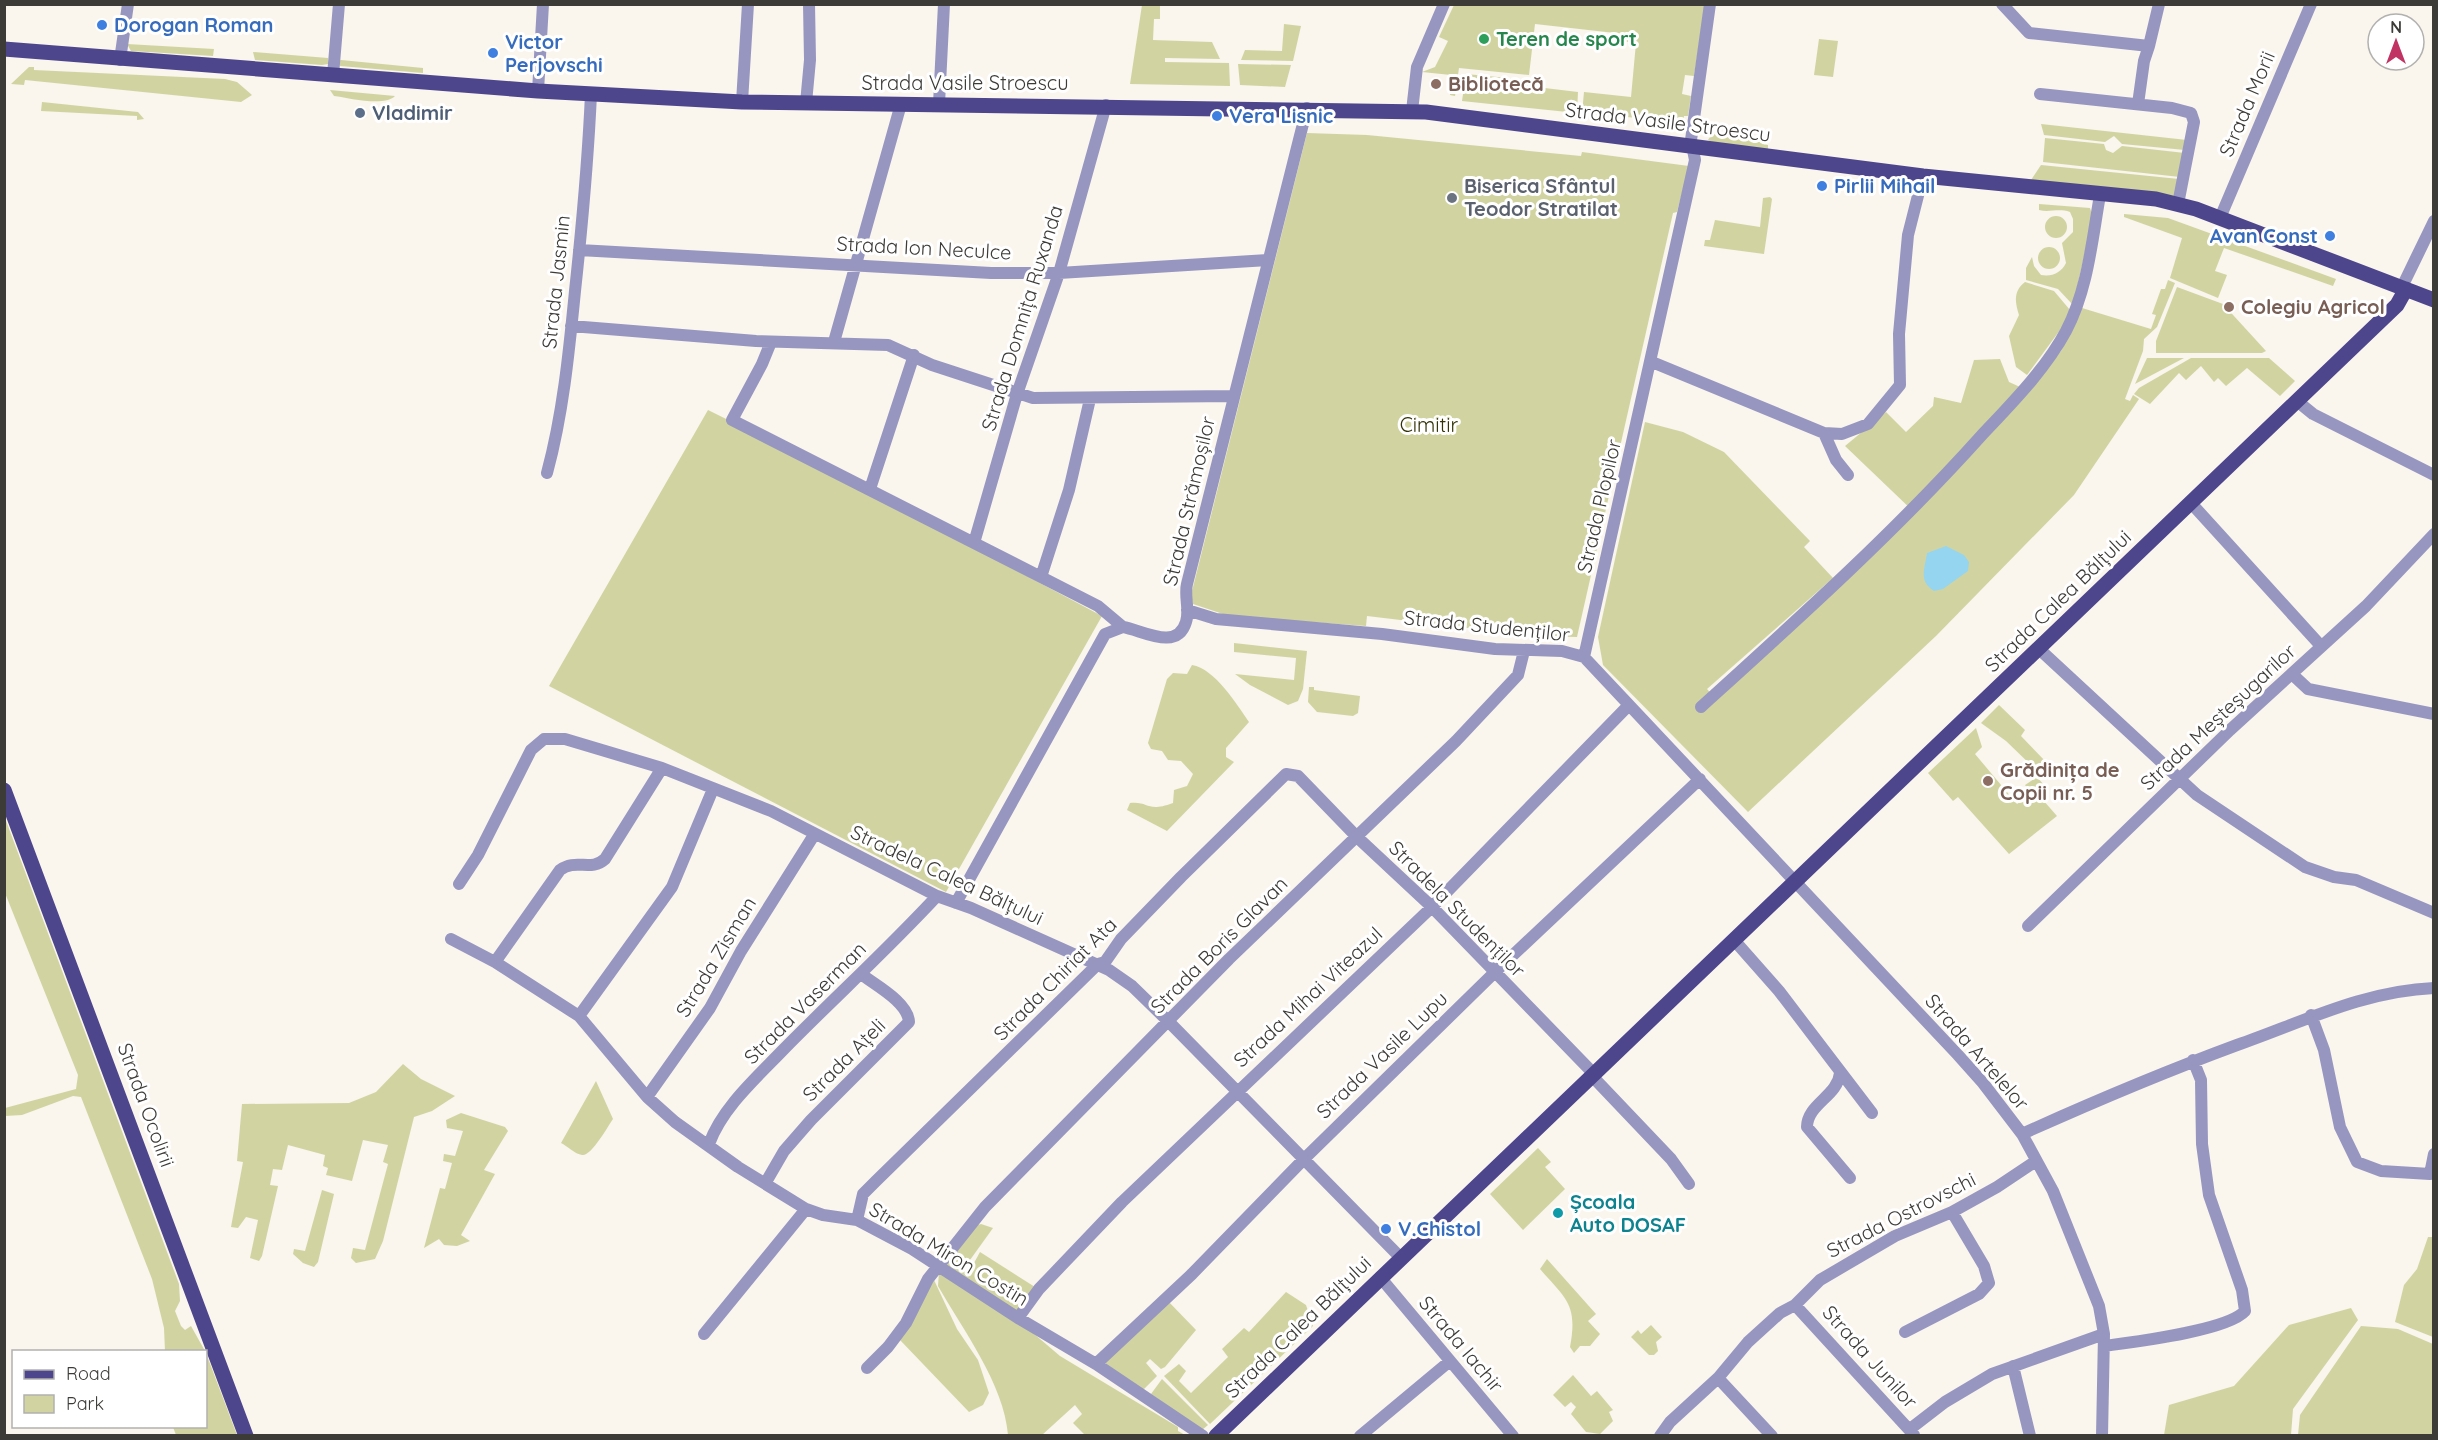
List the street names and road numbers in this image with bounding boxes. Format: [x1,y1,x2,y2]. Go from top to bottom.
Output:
street label: Strada Morii [2213,47,2280,160]
street label: Strada Vasile Stroescu [861,70,1069,95]
street label: Strada Vasile Stroescu [1564,96,1772,147]
street label: Strada Domnița Ruxanda [975,202,1068,434]
street label: Strada Jasmin [536,214,575,350]
street label: Strada Ion Neculce [836,230,1012,265]
street label: Strada Strămoșilor [1157,413,1220,588]
street label: Strada Plopilor [1571,436,1626,575]
street label: Strada Calea Bălțului [1979,524,2136,677]
street label: Strada Studenților [1403,604,1572,647]
street label: Strada Meșteșugarilor [2135,638,2301,795]
street label: Stradela Calea Bălțului [847,819,1048,930]
street label: Stradela Studenților [1384,835,1531,982]
street label: Strada Boris Glavan [1145,871,1292,1018]
street label: Strada Zisman [670,892,761,1021]
street label: Strada Chiriat Ata [988,912,1122,1046]
street label: Strada Mihai Viteazul [1228,921,1387,1072]
street label: Strada Vaserman [738,936,871,1069]
street label: Strada Vasile Lupu [1311,986,1452,1124]
street label: Strada Artelelor [1920,988,2035,1115]
street label: Strada Ațeli [797,1013,890,1106]
street label: Strada Ocolirii [112,1039,181,1170]
street label: Strada Ostrovschi [1822,1166,1979,1263]
street label: Strada Miron Costin [865,1196,1034,1311]
street label: Strada Calea Bălțului [1219,1250,1376,1403]
street label: Strada Iachir [1414,1290,1509,1397]
street label: Strada Junilor [1818,1300,1923,1414]

